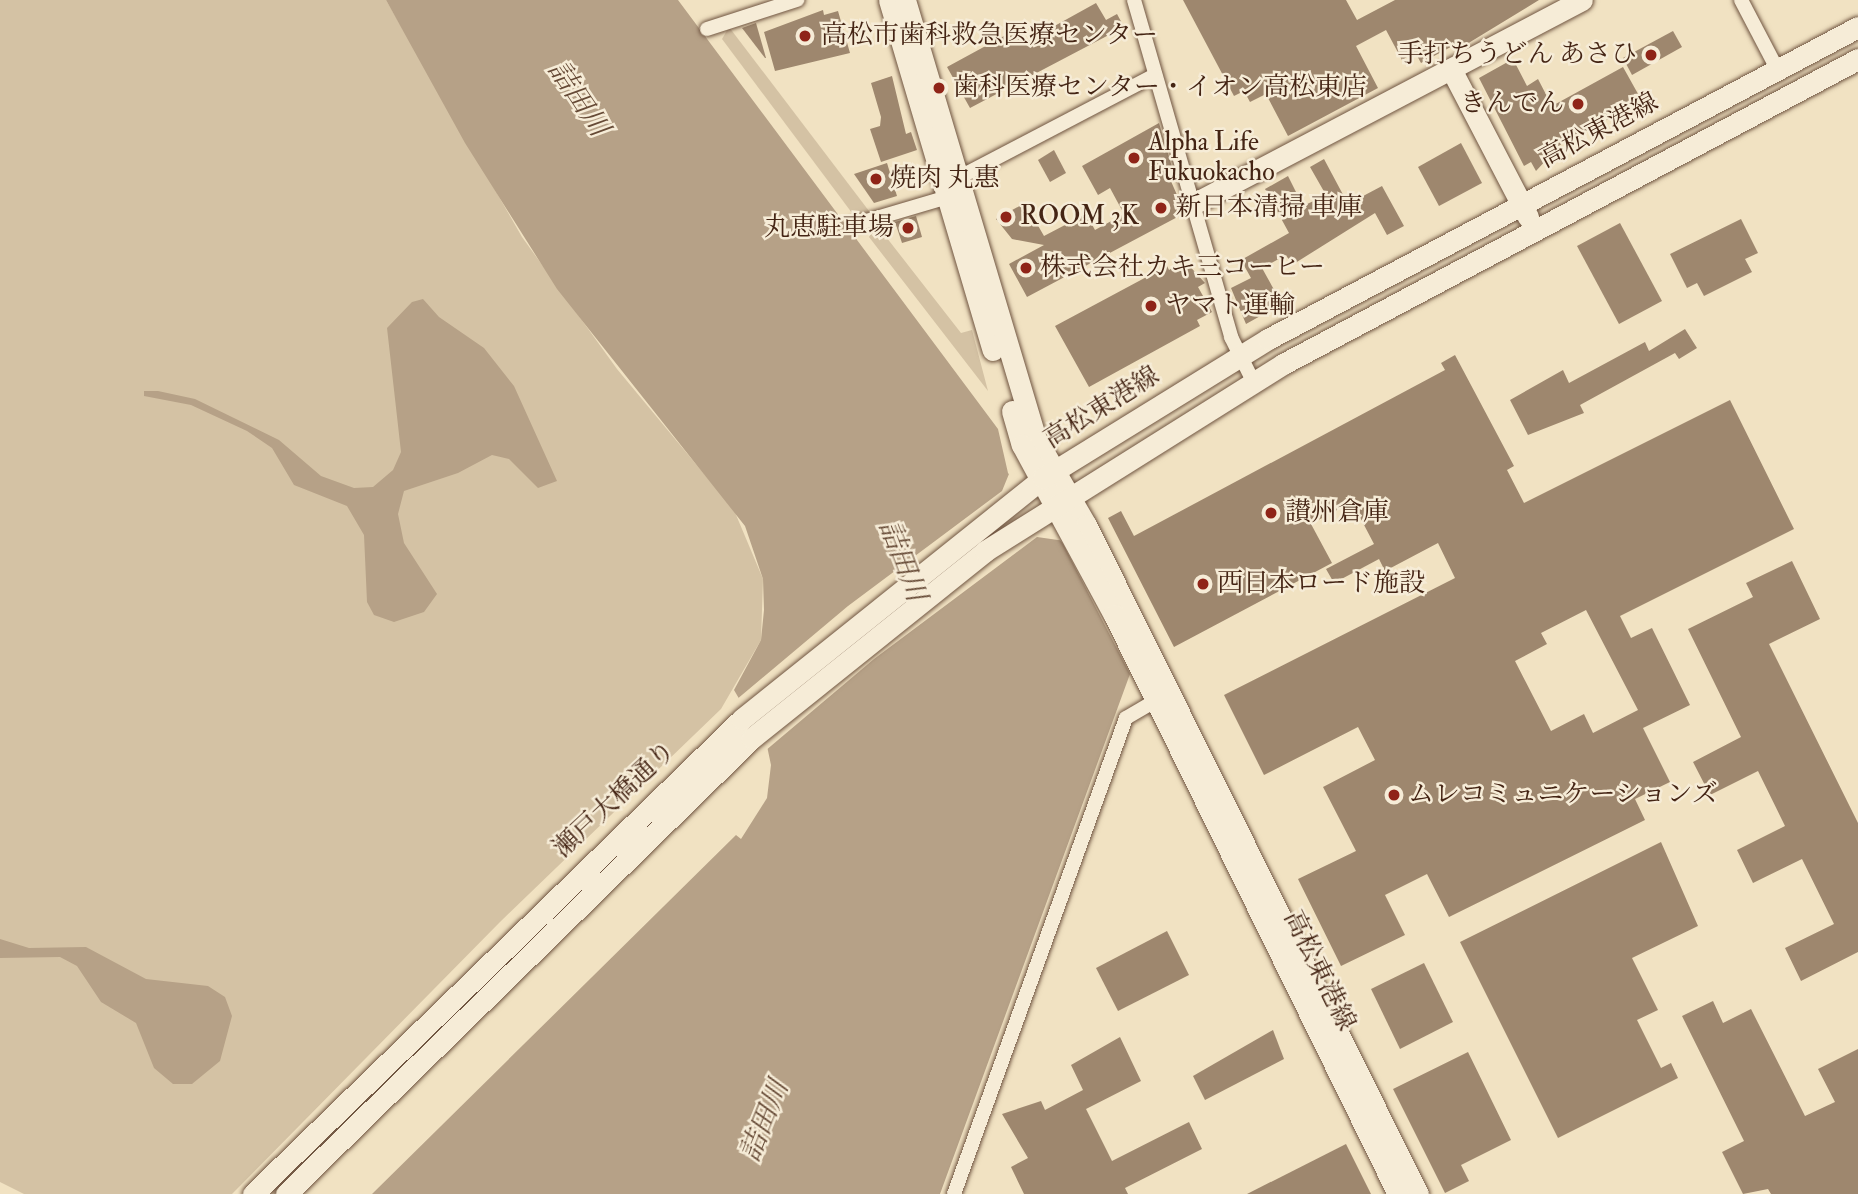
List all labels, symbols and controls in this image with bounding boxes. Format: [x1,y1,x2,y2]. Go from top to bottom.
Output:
place label: 高松市歯科救急医療センター [821,20,1159,52]
marker: 高松市歯科救急医療センター [795,26,815,46]
place label: 手打ちうどん あさひ [1398,39,1637,71]
marker: 手打ちうどん あさひ [1643,47,1659,63]
water label: 詰田川 [541,55,615,143]
place label: 歯科医療センター・イオン高松東店 [953,72,1369,104]
marker: 歯科医療センター・イオン高松東店 [931,80,947,96]
street label: 高松東港線 [1534,87,1664,175]
place label: きんでん [1460,88,1564,120]
marker: きんでん [1570,96,1586,112]
place label: Alpha Life Fukuokacho [1148,127,1275,188]
marker: Alpha Life Fukuokacho [1126,150,1142,166]
place label: 焼肉 丸惠 [890,163,999,195]
marker: 焼肉 丸惠 [868,171,884,187]
place label: 新日本清掃 車庫 [1175,192,1362,224]
marker: 新日本清掃 車庫 [1153,200,1169,216]
place label: ROOM 3K [1020,201,1139,233]
marker: ROOM 3K [998,209,1014,225]
place label: 丸恵駐車場 [764,212,894,244]
marker: 丸恵駐車場 [900,220,916,236]
place label: 株式会社カキ三コーヒー [1040,252,1325,284]
marker: 株式会社カキ三コーヒー [1018,260,1034,276]
place label: ヤマト運輸 [1165,290,1295,322]
marker: ヤマト運輸 [1143,298,1159,314]
street label: 高松東港線 [1039,360,1165,456]
place label: 讃州倉庫 [1285,497,1389,529]
marker: 讃州倉庫 [1263,505,1279,521]
water label: 詰田川 [871,516,933,606]
place label: 西日本ロード施設 [1217,568,1425,600]
marker: 西日本ロード施設 [1195,576,1211,592]
street label: 瀬戸大橋通り [547,735,683,865]
place label: ムレコミュニケーションズ [1408,779,1720,811]
marker: ムレコミュニケーションズ [1386,787,1402,803]
street label: 高松東港線 [1276,906,1362,1036]
water label: 詰田川 [734,1076,796,1166]

